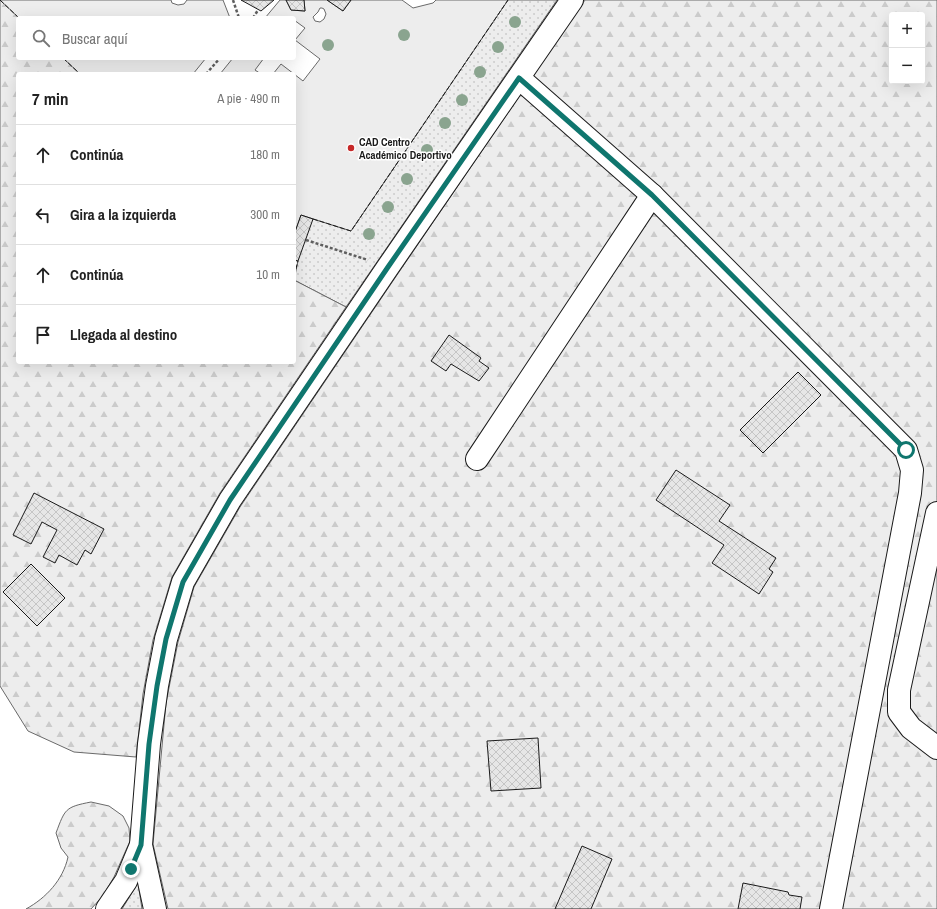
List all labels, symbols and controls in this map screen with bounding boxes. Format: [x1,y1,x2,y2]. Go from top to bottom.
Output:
map controls [889,12,925,84]
button: + [889,12,925,48]
search box [16,16,296,60]
icon: search [30,27,52,49]
text: Buscar aquí [62,28,128,49]
button: − [889,48,925,84]
text: 7 min [32,87,68,110]
text: A pie · 490 m [217,90,280,107]
place label: CAD Centro Académico Deportivo [359,135,452,162]
marker: CAD Centro Académico Deportivo [346,143,356,153]
icon: ahead [32,144,54,166]
text: Continúa [70,144,123,165]
text: 180 m [250,146,280,163]
icon: left [32,204,54,226]
text: Gira a la izquierda [70,204,176,225]
text: 300 m [250,206,280,223]
icon: ahead [32,264,54,286]
text: Continúa [70,264,123,285]
text: 10 m [256,266,280,283]
icon: arrive [32,324,54,346]
text: Llegada al destino [70,324,177,345]
route start [897,441,915,459]
route end [122,860,140,878]

